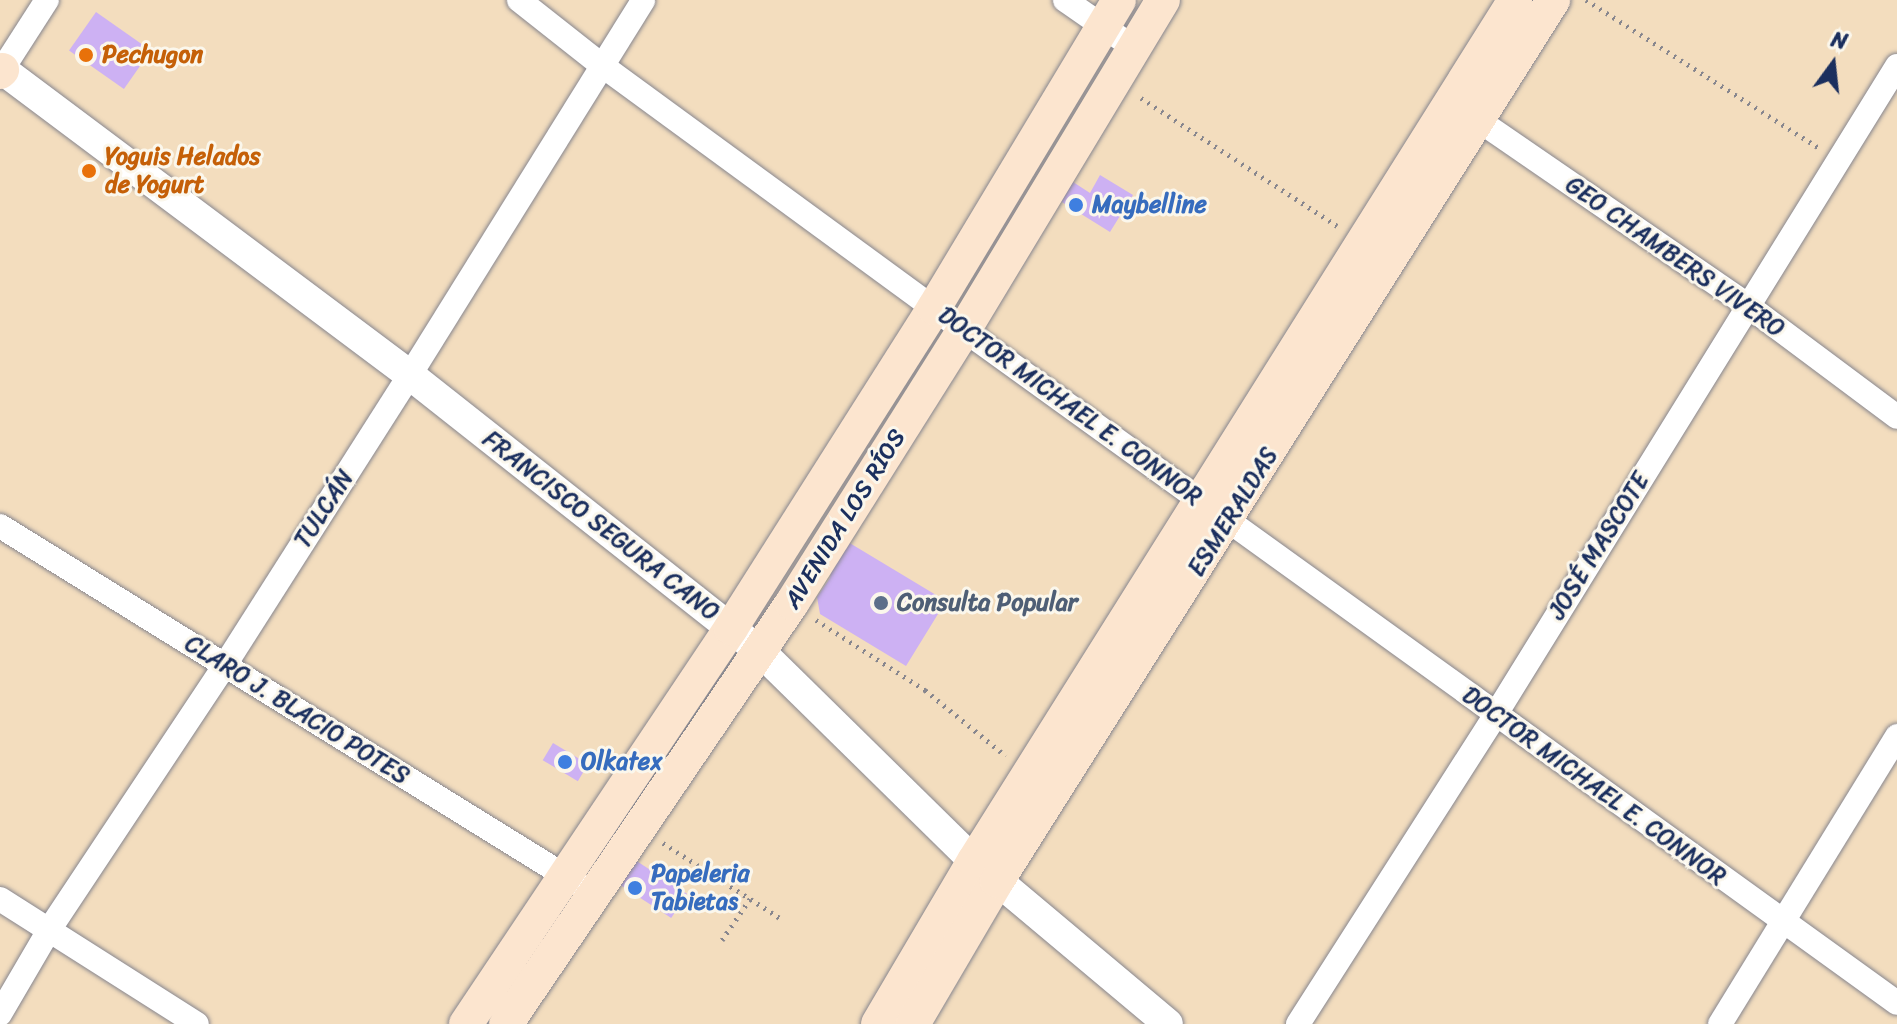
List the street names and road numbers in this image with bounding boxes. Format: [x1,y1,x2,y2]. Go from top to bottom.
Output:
street label: GEO CHAMBERS VIVERO [1560,171,1790,343]
street label: DOCTOR MICHAEL E. CONNOR [931,300,1209,512]
street label: AVENIDA LOS RÍOS [778,424,912,614]
street label: FRANCISCO SEGURA CANO [477,425,725,627]
street label: ESMERALDAS [1182,442,1284,582]
street label: TULCÁN [288,465,360,553]
street label: JOSÉ MASCOTE [1542,467,1656,625]
street label: CLARO J. BLACIO POTES [180,630,414,790]
street label: DOCTOR MICHAEL E. CONNOR [1455,680,1733,892]

